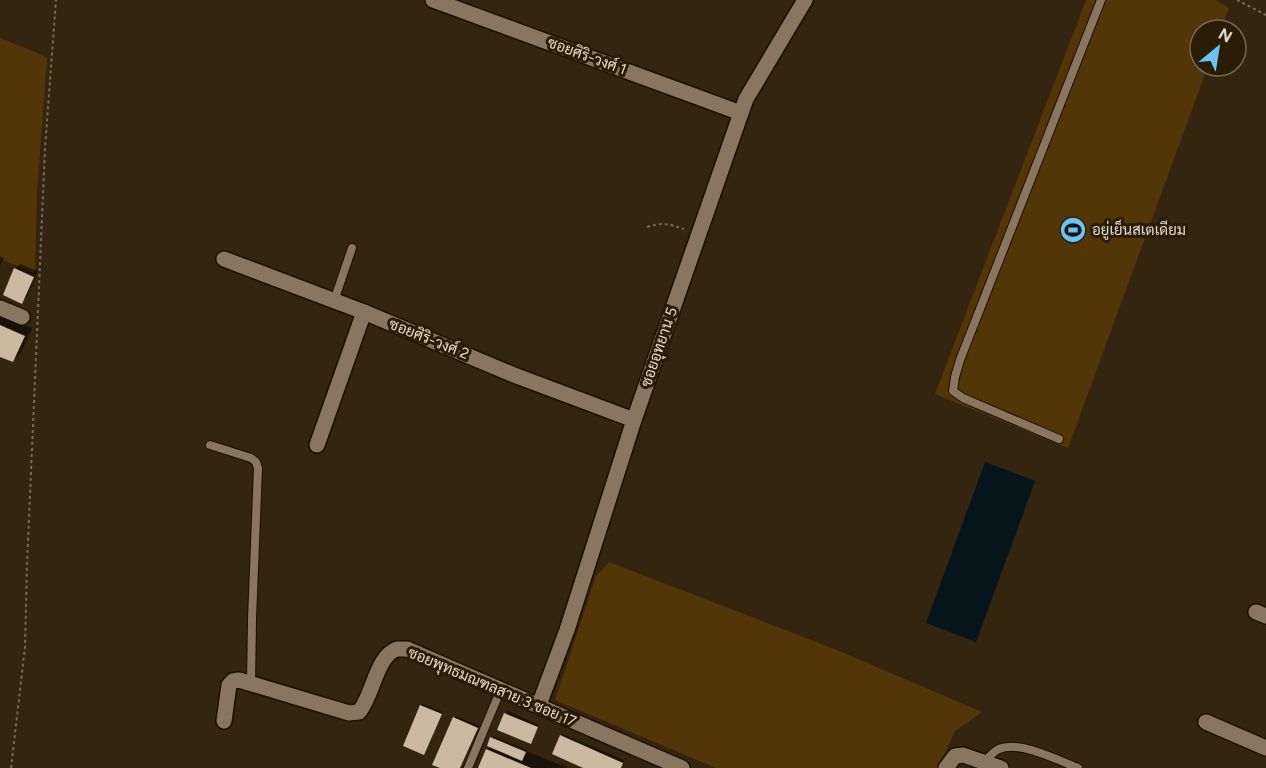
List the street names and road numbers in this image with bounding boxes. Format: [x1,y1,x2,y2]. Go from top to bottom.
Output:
street label: ซอยศิริ-วงศ์ 1 [545,32,629,79]
street label: ซอยอุทยาน 5 [637,305,683,390]
street label: ซอยศิริ-วงศ์ 2 [386,314,472,363]
street label: ซอยพุทธมณฑลสาย 3 ซอย 17 [404,643,579,733]

